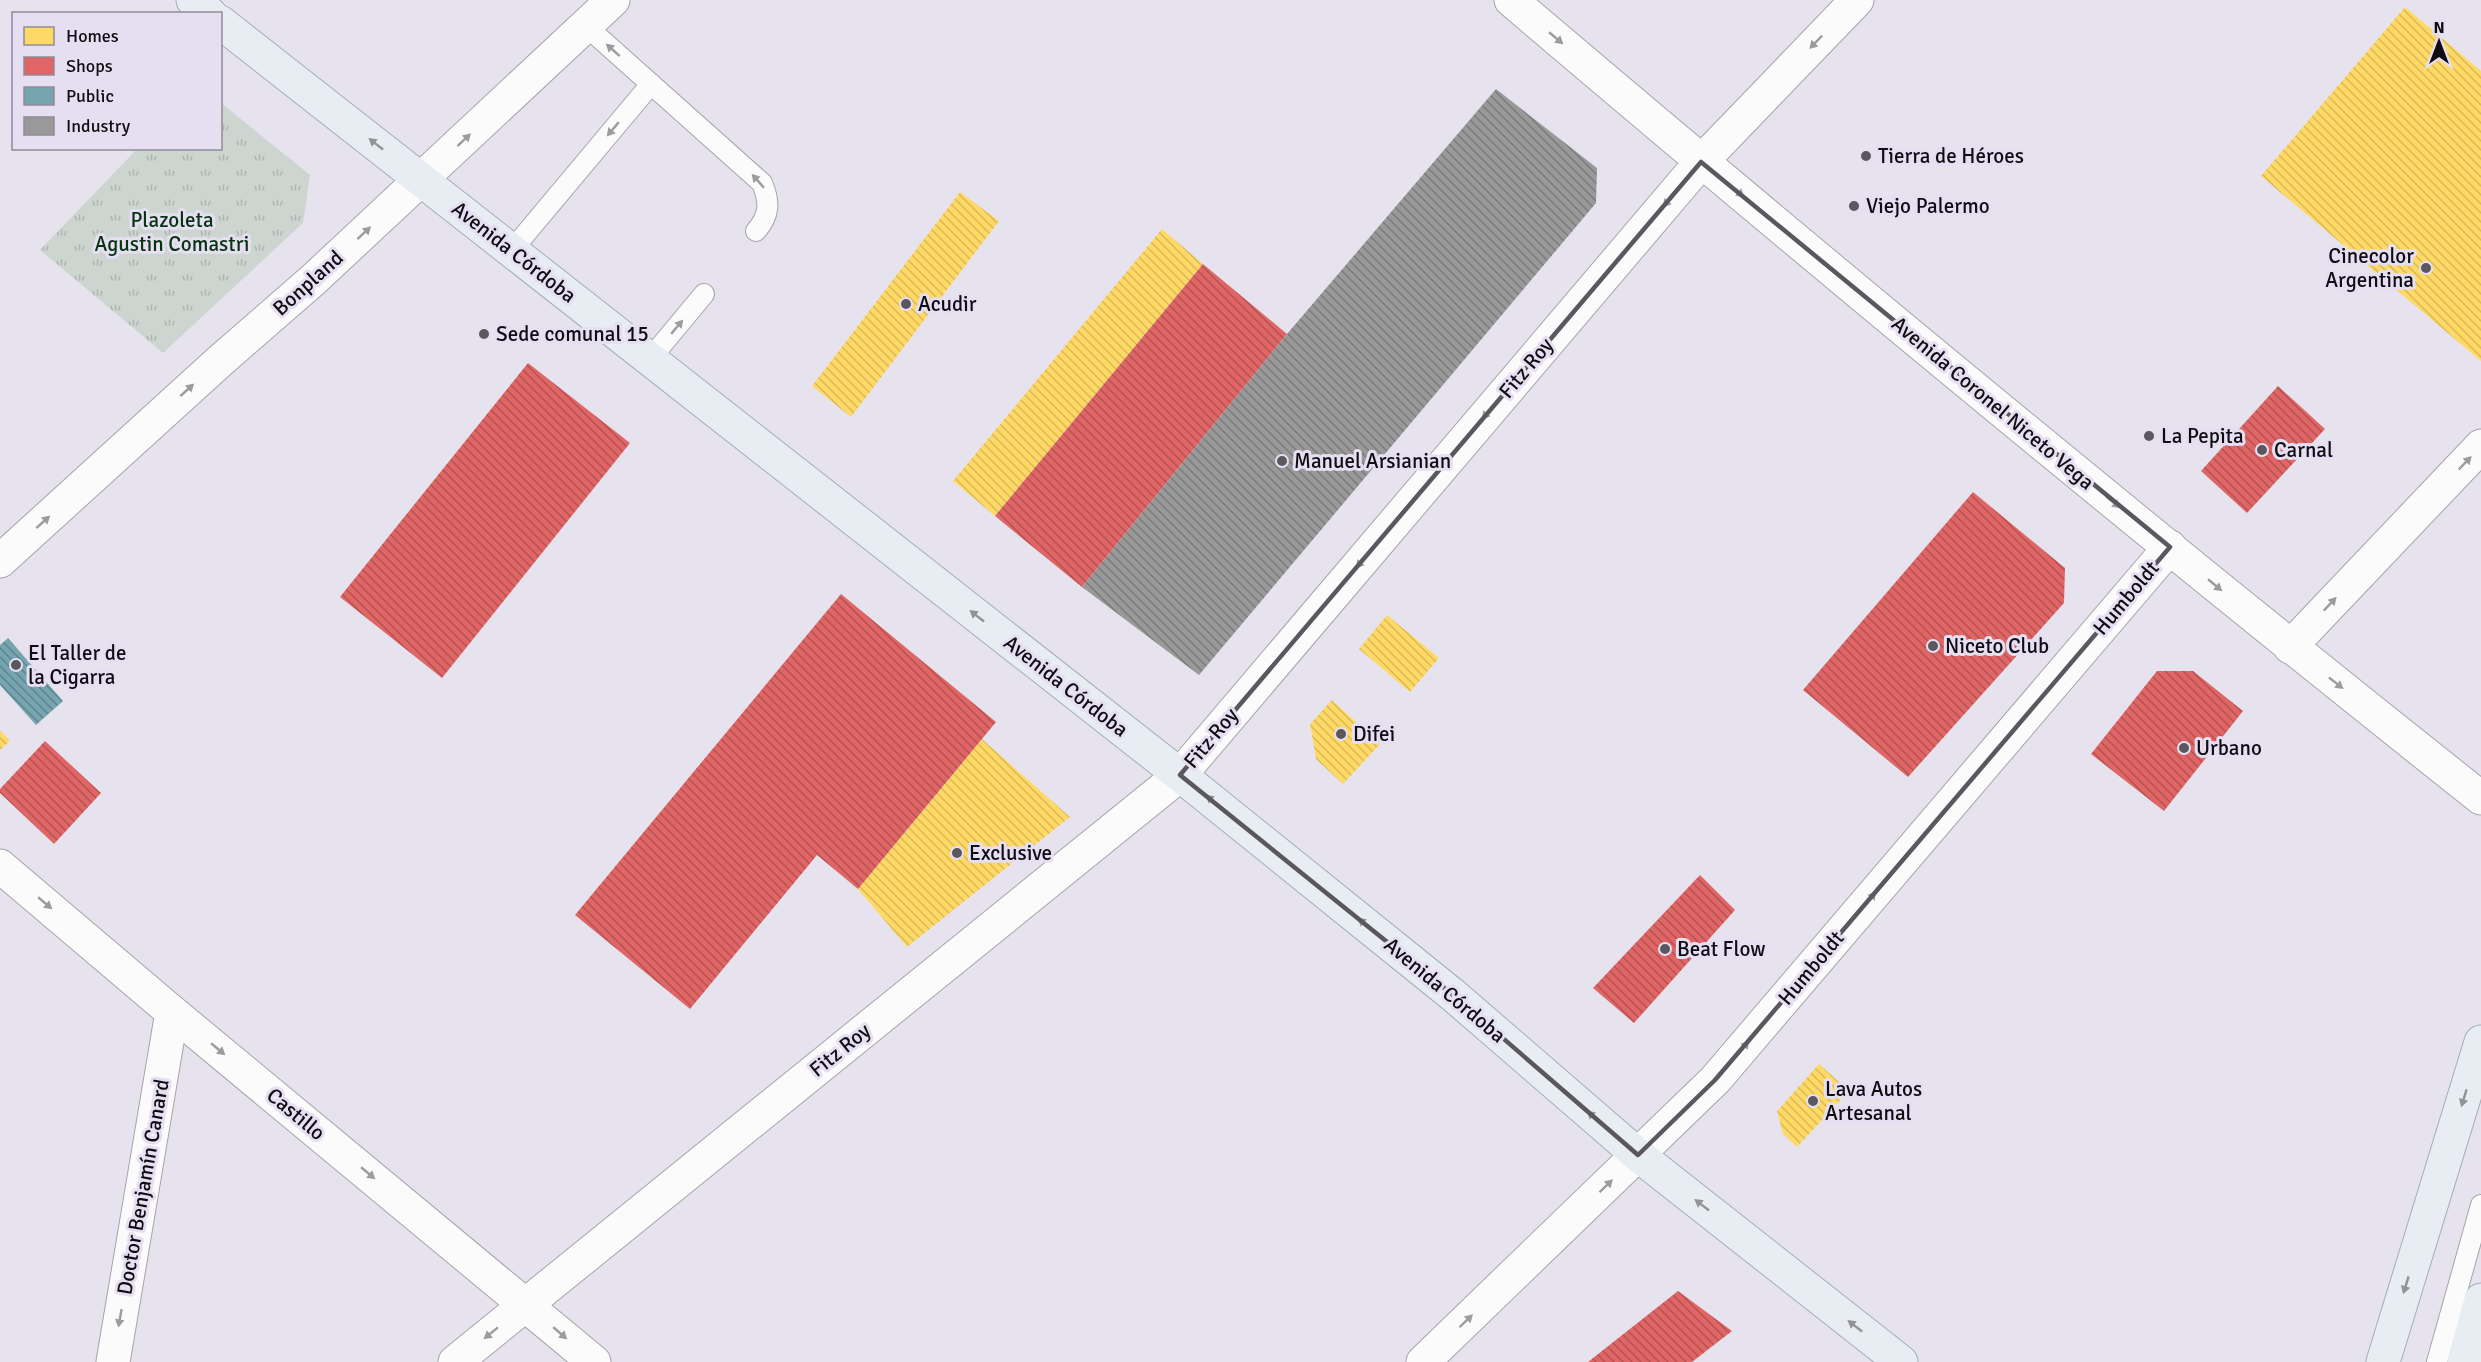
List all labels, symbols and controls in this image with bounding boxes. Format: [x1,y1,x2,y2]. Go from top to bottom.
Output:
legend [12,12,222,150]
north arrow [2409,12,2469,72]
text: N [2433,18,2445,38]
text: Homes [66,25,119,47]
one-way arrow [1548,31,1563,44]
one-way arrow [1809,35,1823,50]
one-way arrow [606,44,621,57]
text: Shops [66,55,113,77]
text: Public [66,85,114,107]
text: Industry [66,115,131,137]
one-way arrow [608,121,620,136]
one-way arrow [457,133,472,147]
one-way arrow [368,138,383,150]
place label: Tierra de Héroes [1878,143,2024,169]
marker: Tierra de Héroes [1859,149,1873,163]
one-way arrow [751,173,764,188]
one-way arrow [1729,184,1745,197]
one-way arrow [1663,192,1676,207]
place label: Viejo Palermo [1866,193,1990,219]
street label: Avenida Córdoba [447,195,581,309]
marker: Viejo Palermo [1847,199,1861,213]
park label: Plazoleta Agustin Comastri [95,207,249,257]
one-way arrow [357,226,372,240]
place label: Cinecolor Argentina [2325,243,2414,293]
street label: Bonpland [267,245,349,321]
marker: Cinecolor Argentina [2419,261,2433,275]
place label: Acudir [918,291,977,317]
marker: Acudir [899,297,913,311]
street label: Avenida Coronel Niceto Vega [1886,311,2100,495]
one-way arrow [671,319,683,334]
place label: Sede comunal 15 [496,321,649,347]
marker: Sede comunal 15 [477,327,491,341]
street label: Fitz Roy [1493,332,1559,404]
one-way arrow [180,383,195,397]
one-way arrow [1482,404,1495,419]
place label: La Pepita [2161,423,2244,449]
marker: La Pepita [2142,429,2156,443]
place label: Carnal [2274,437,2333,463]
marker: Carnal [2255,443,2269,457]
place label: Manuel Arsianian [1294,448,1451,474]
marker: Manuel Arsianian [1275,454,1289,468]
one-way arrow [2457,456,2471,470]
one-way arrow [2106,496,2121,508]
one-way arrow [35,516,50,529]
one-way arrow [1355,553,1368,569]
street label: Humboldt [2087,556,2165,640]
one-way arrow [2207,578,2223,591]
one-way arrow [2323,597,2337,612]
one-way arrow [969,609,985,622]
street label: Avenida Córdoba [999,629,1133,743]
place label: Niceto Club [1945,633,2049,659]
marker: Niceto Club [1926,639,1940,653]
place label: El Taller de la Cigarra [28,640,127,690]
marker: El Taller de la Cigarra [9,658,23,672]
one-way arrow [2328,676,2343,689]
street label: Fitz Roy [1178,702,1244,774]
place label: Difei [1353,721,1395,747]
marker: Difei [1334,727,1348,741]
place label: Urbano [2196,735,2262,761]
marker: Urbano [2177,741,2191,755]
one-way arrow [1205,795,1221,808]
place label: Exclusive [969,840,1052,866]
marker: Exclusive [950,846,964,860]
one-way arrow [1863,891,1876,907]
one-way arrow [37,897,53,910]
one-way arrow [1357,917,1373,930]
street label: Humboldt [1772,926,1850,1010]
street label: Avenida Córdoba [1379,932,1511,1048]
place label: Beat Flow [1677,936,1765,962]
marker: Beat Flow [1658,942,1672,956]
street label: Fitz Roy [804,1017,876,1082]
one-way arrow [1736,1041,1749,1056]
one-way arrow [210,1043,225,1055]
place label: Lava Autos Artesanal [1825,1076,1922,1126]
street label: Doctor Benjamín Canard [111,1077,175,1297]
street label: Castillo [261,1082,331,1146]
one-way arrow [2459,1089,2468,1107]
marker: Lava Autos Artesanal [1806,1094,1820,1108]
one-way arrow [1587,1111,1602,1124]
one-way arrow [360,1167,376,1180]
one-way arrow [1599,1180,1613,1194]
one-way arrow [1694,1199,1710,1212]
one-way arrow [2401,1276,2410,1294]
one-way arrow [116,1309,125,1328]
one-way arrow [1458,1315,1472,1329]
one-way arrow [1848,1320,1863,1332]
one-way arrow [484,1326,499,1339]
one-way arrow [552,1326,567,1339]

